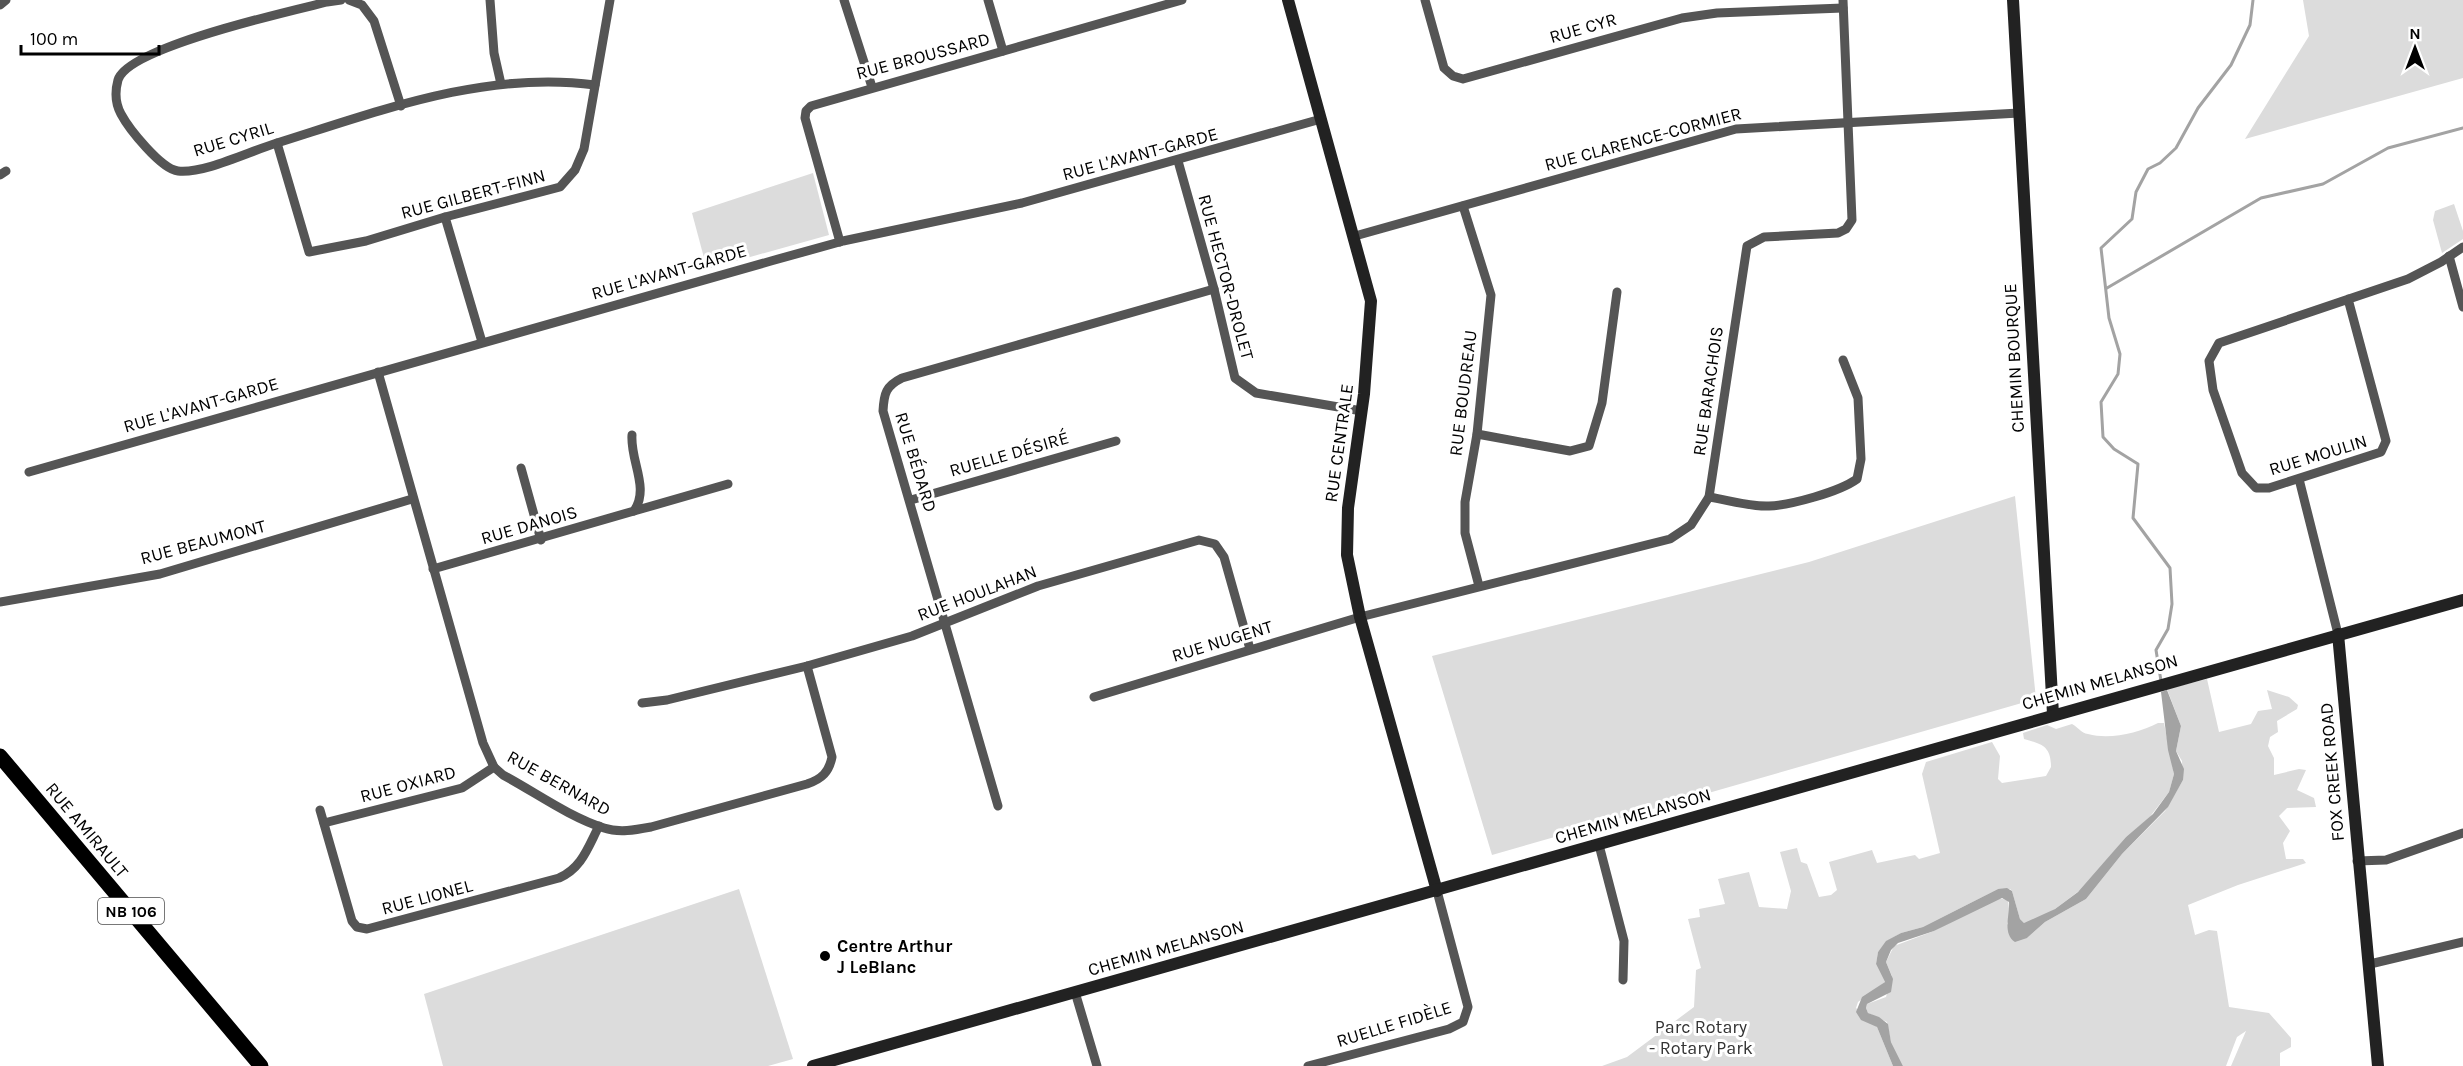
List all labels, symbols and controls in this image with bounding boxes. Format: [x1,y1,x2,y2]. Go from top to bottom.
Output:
street label: RUE CYR [1547,8,1619,48]
scale bar [21,18,159,56]
north arrow [2385,18,2445,78]
text: N [2409,24,2421,43]
text: 100 m [30,28,78,50]
street label: RUE BROUSSARD [854,28,992,84]
street label: RUE CLARENCE-CORMIER [1542,102,1744,176]
street label: RUE CYRIL [190,116,276,162]
street label: RUE L'AVANT-GARDE [1060,123,1220,185]
street label: RUE GILBERT-FINN [398,164,548,224]
street label: RUE HECTOR-DROLET [1193,192,1259,362]
street label: RUE L'AVANT-GARDE [589,239,749,305]
street label: CHEMIN BOURQUE [1999,283,2029,433]
street label: RUE BARACHOIS [1688,325,1728,457]
street label: RUE BOUDREAU [1444,329,1482,457]
street label: RUE L'AVANT-GARDE [121,372,281,438]
street label: RUE CENTRALE [1320,382,1358,504]
street label: RUE BÉDARD [890,409,943,515]
street label: RUELLE DÉSIRÉ [946,425,1071,482]
street label: RUE MOULIN [2266,430,2370,480]
street label: RUE DANOIS [478,501,580,549]
street label: RUE BEAUMONT [138,515,268,569]
street label: RUE HOULAHAN [914,560,1040,626]
street label: RUE NUGENT [1169,615,1275,667]
street label: CHEMIN MELANSON [2019,649,2181,715]
street label: FOX CREEK ROAD [2315,702,2349,842]
street label: RUE BERNARD [503,745,615,821]
street label: RUE OXIARD [358,761,458,807]
street label: RUE AMIRAULT [41,778,133,882]
street label: CHEMIN MELANSON [1552,783,1714,849]
street label: RUE LIONEL [379,874,475,920]
road number: NB 106 [98,898,164,924]
street label: CHEMIN MELANSON [1085,915,1247,981]
place label: Centre Arthur J LeBlanc [837,935,952,978]
marker: Centre Arthur J LeBlanc [818,949,832,963]
street label: RUELLE FIDÈLE [1334,995,1454,1052]
park label: Parc Rotary - Rotary Park [1649,1016,1753,1059]

